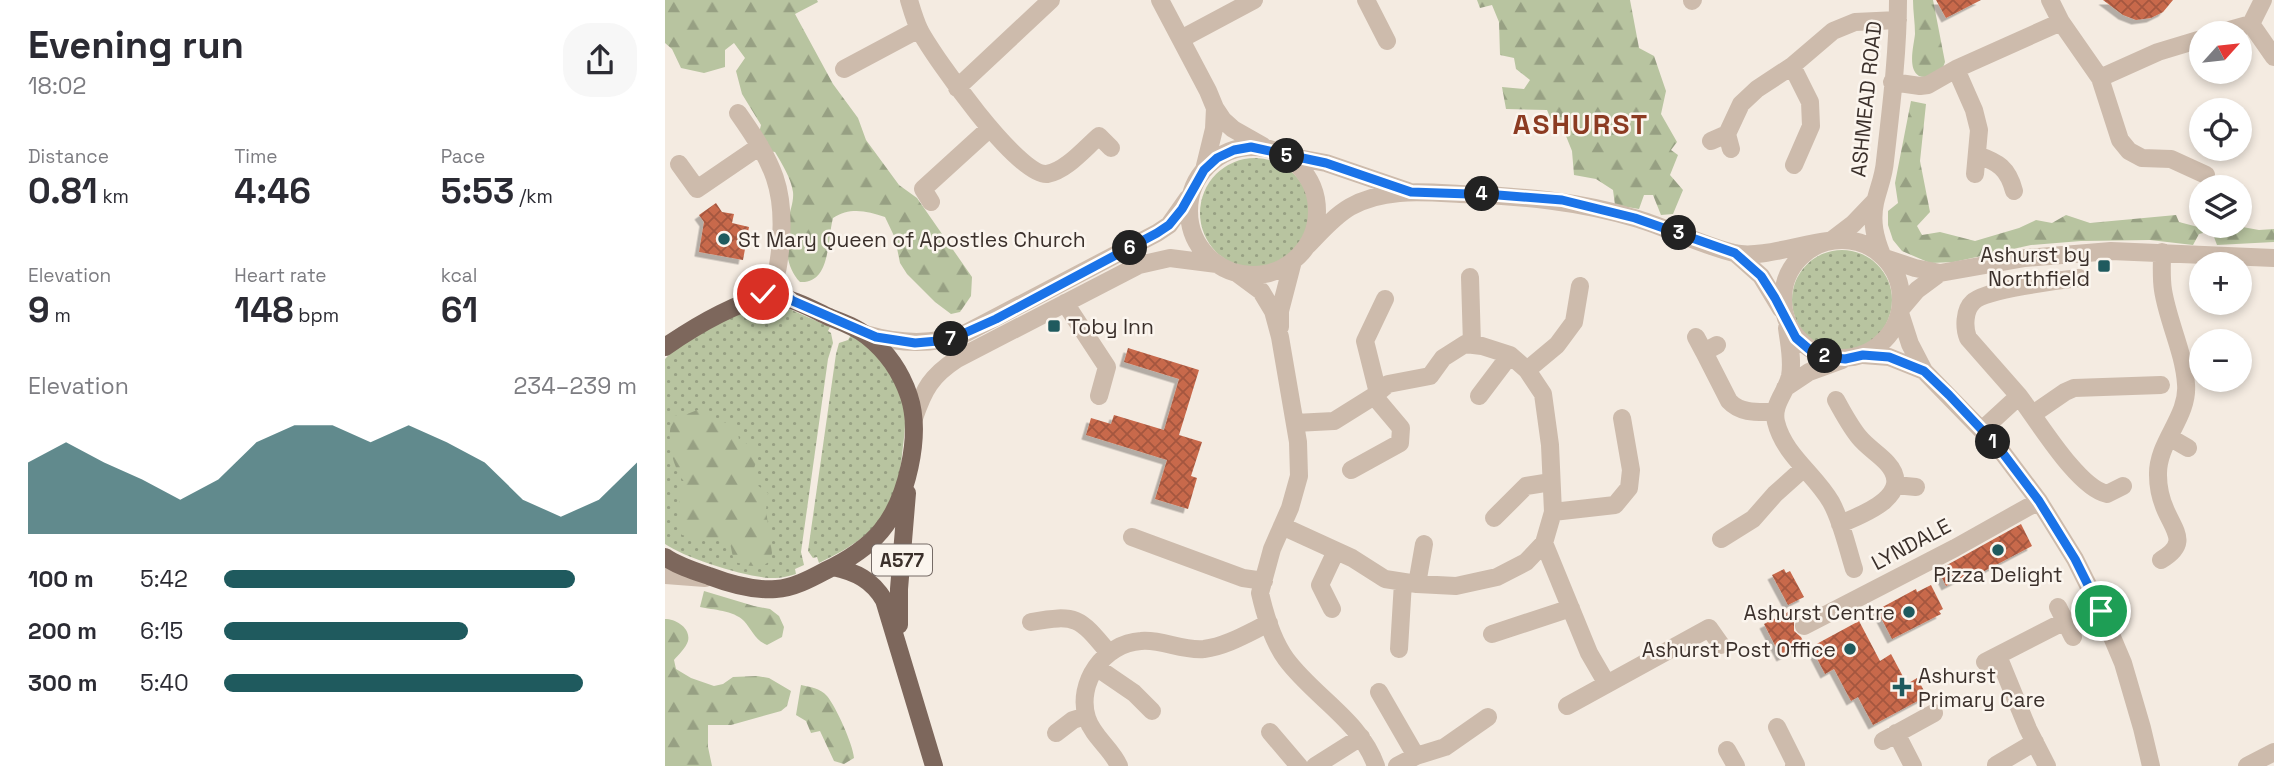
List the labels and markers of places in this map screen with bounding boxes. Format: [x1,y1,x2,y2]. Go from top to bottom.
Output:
pin: 5 [1269,138,1305,174]
pin: 4 [1465,176,1499,212]
pin: 3 [1661,216,1697,250]
place label: St Mary Queen of Apostles Church [738,226,1086,253]
pin: 6 [1113,230,1147,266]
marker: St Mary Queen of Apostles Church [716,231,732,247]
place label: Ashurst by Northfield [1980,241,2090,292]
marker: Ashurst by Northfield [2096,258,2112,274]
pin [733,264,793,324]
place label: Toby Inn [1068,313,1154,340]
marker: Toby Inn [1046,318,1062,334]
pin: 7 [933,322,969,356]
pin: 2 [1807,338,1843,374]
pin: 1 [1975,424,2011,460]
marker: Pizza Delight [1990,542,2006,558]
place label: Pizza Delight [1933,561,2063,588]
pin [2071,581,2131,641]
place label: Ashurst Centre [1743,599,1895,626]
marker: Ashurst Centre [1901,604,1917,620]
place label: Ashurst Post Office [1642,636,1836,663]
marker: Ashurst Post Office [1842,641,1858,657]
place label: Ashurst Primary Care [1918,662,2046,713]
marker: Ashurst Primary Care [1892,677,1912,697]

